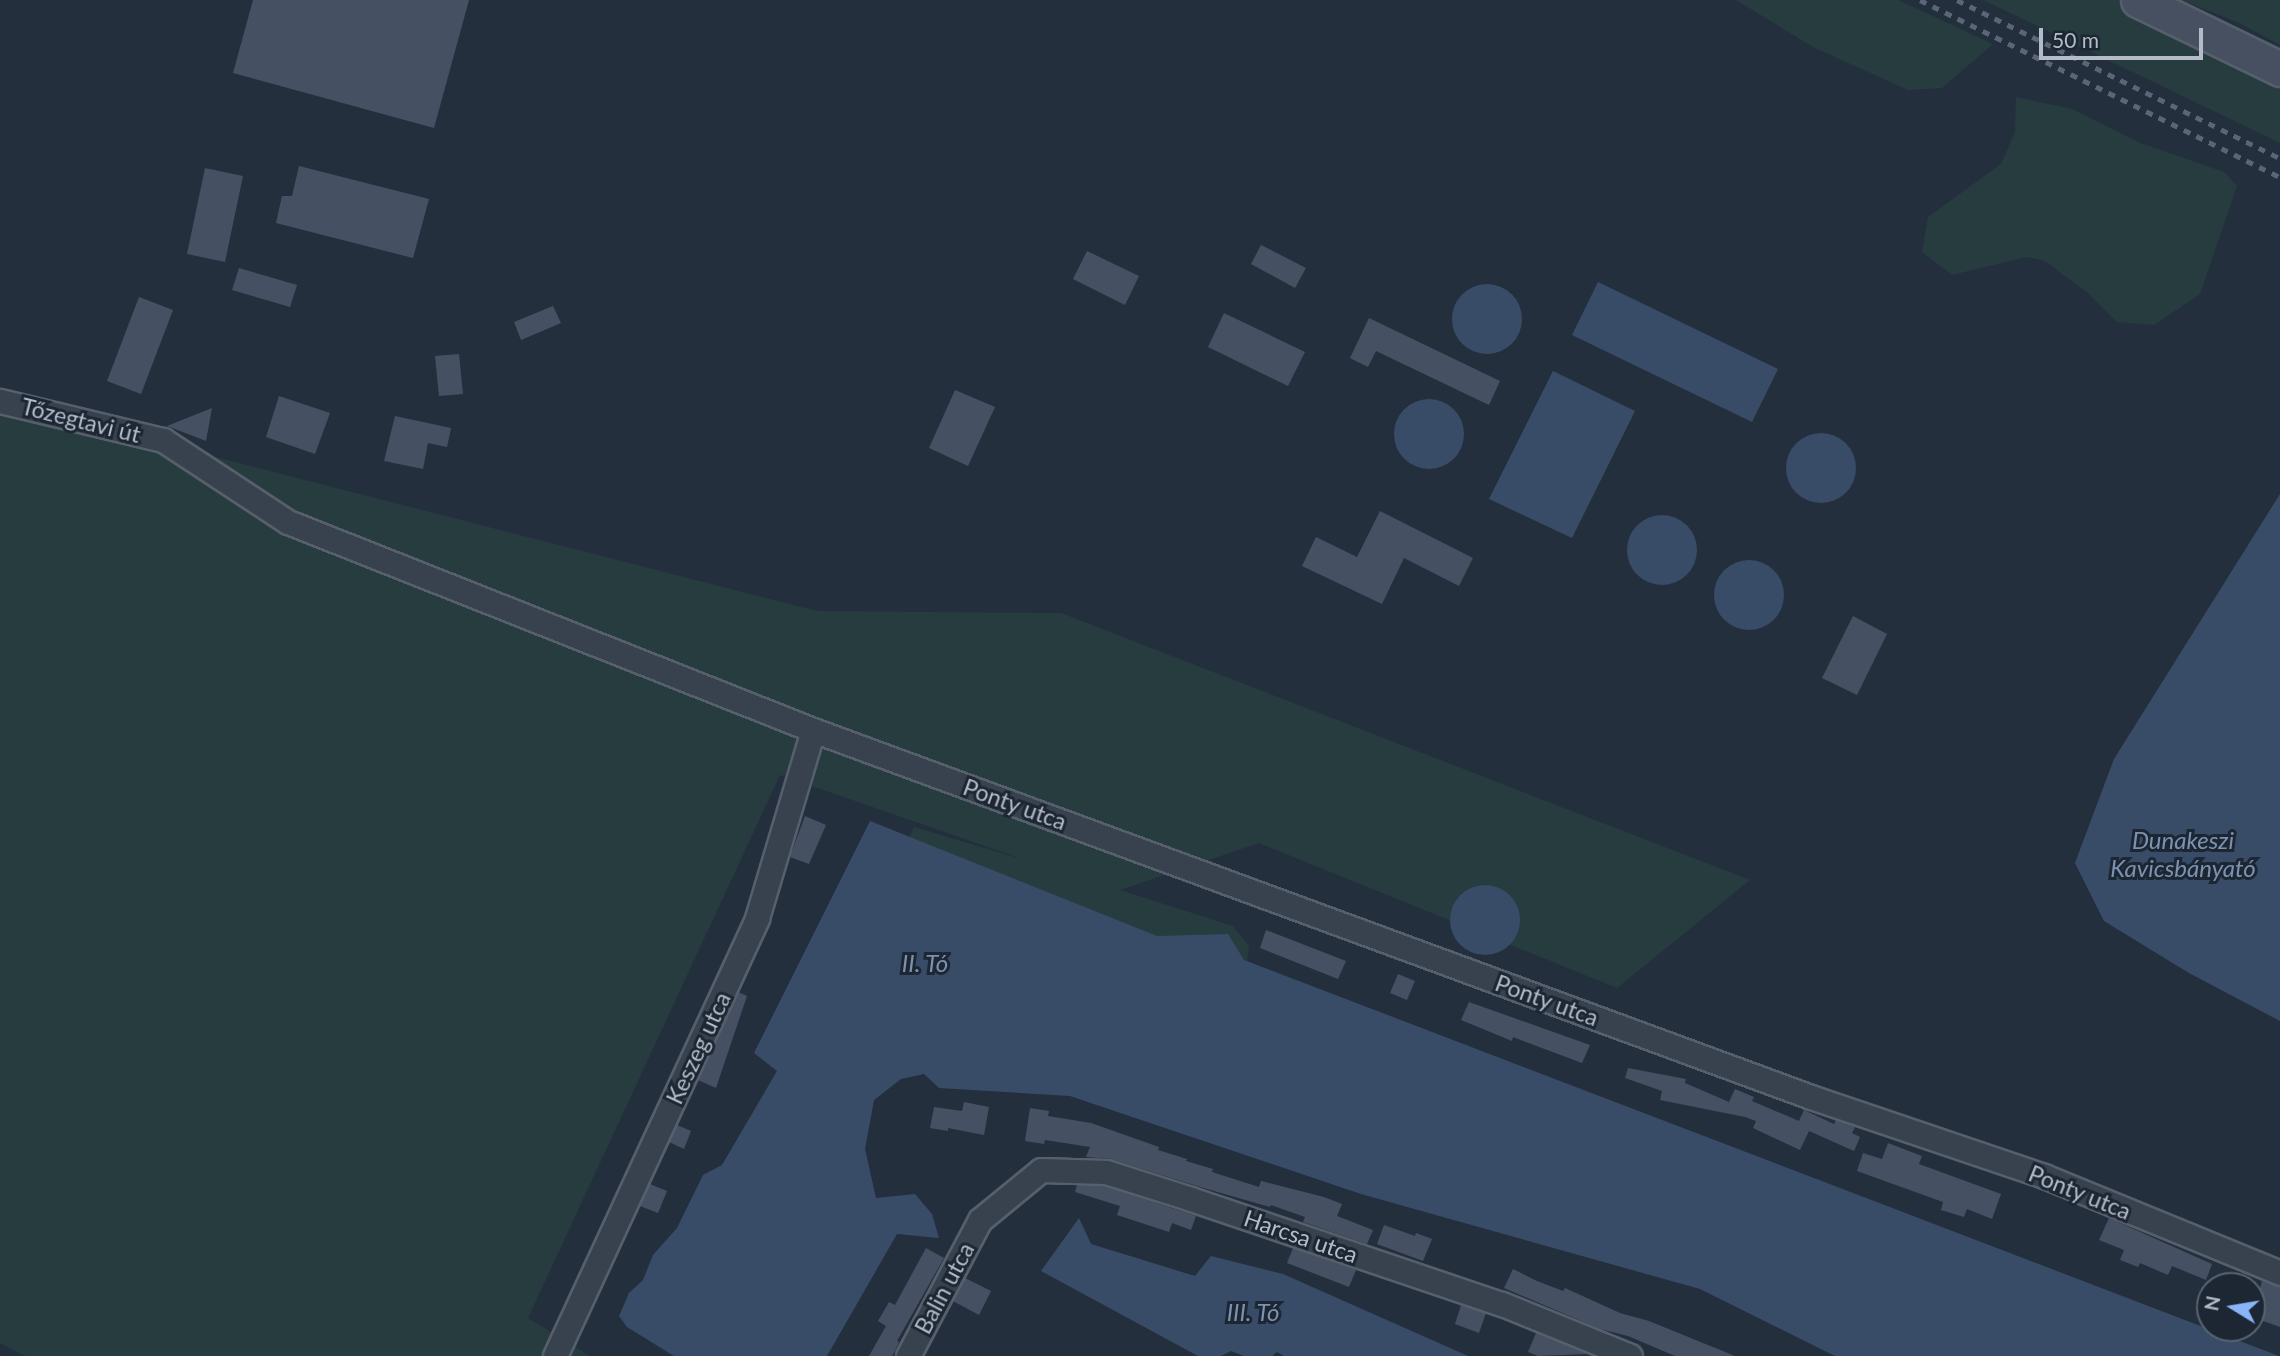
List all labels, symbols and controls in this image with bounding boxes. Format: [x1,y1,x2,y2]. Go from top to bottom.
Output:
scale bar [2042,14,2206,58]
text: 50 m [2052,27,2099,52]
street label: Tőzegtavi út [19,392,143,448]
street label: Ponty utca [959,773,1071,835]
water label: Dunakeszi Kavicsbányató [2110,826,2256,882]
water label: II. Tó [902,949,948,977]
street label: Ponty utca [1491,969,1603,1031]
street label: Keszeg utca [660,988,736,1108]
street label: Ponty utca [2025,1159,2135,1225]
street label: Harcsa utca [1241,1204,1361,1268]
street label: Balin utca [909,1238,979,1338]
north arrow [2196,1272,2266,1342]
text: N [2199,1294,2225,1313]
water label: III. Tó [1226,1298,1280,1326]

